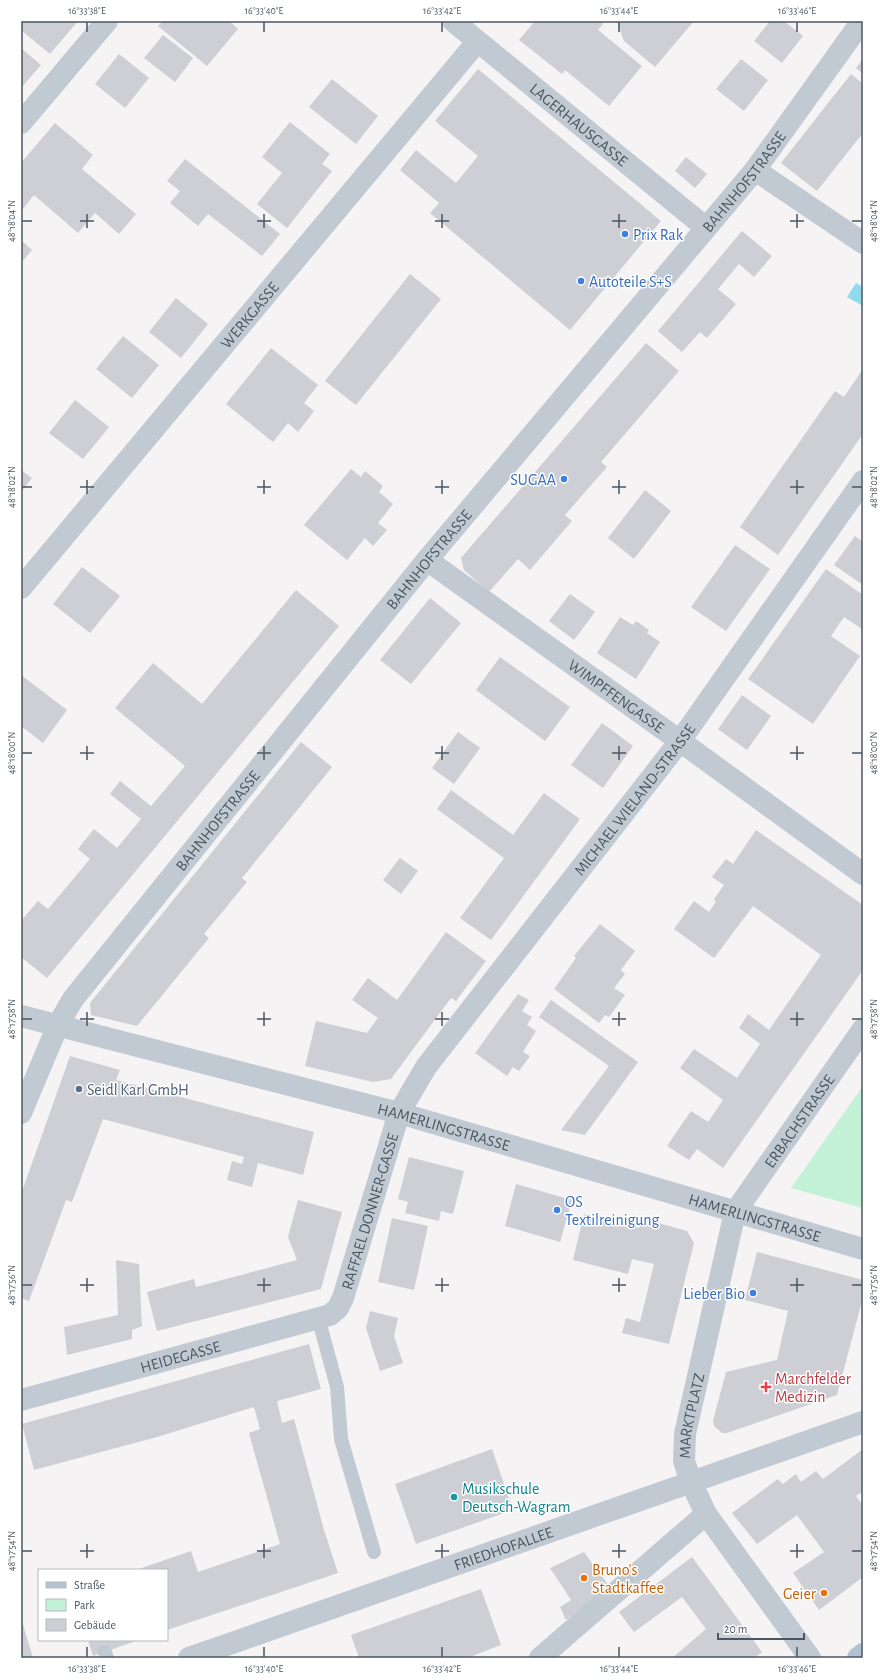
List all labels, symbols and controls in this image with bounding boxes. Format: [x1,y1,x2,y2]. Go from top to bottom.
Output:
text: 16°33'38"E [68,6,106,16]
text: 16°33'40"E [245,6,284,16]
text: 16°33'42"E [423,6,461,16]
text: 16°33'44"E [600,6,638,16]
text: 16°33'46"E [778,6,816,16]
street label: LAGERHAUSGASSE [527,80,631,170]
street label: BAHNHOFSTRASSE [700,128,789,235]
text: 48°18'04"N [7,200,17,242]
text: 48°18'04"N [869,200,879,242]
place label: Prix Rak [633,227,684,243]
marker: Prix Rak [620,229,630,239]
place label: Autoteile S+S [589,274,672,290]
marker: Autoteile S+S [576,276,586,286]
street label: WERKGASSE [218,279,282,352]
text: 48°18'02"N [7,466,17,508]
text: 48°18'02"N [869,466,879,508]
place label: SUGAA [510,472,556,488]
marker: SUGAA [559,474,569,484]
street label: BAHNHOFSTRASSE [384,507,475,613]
street label: WIMPFFENGASSE [565,657,667,736]
street label: MICHAEL WIELAND-STRASSE [571,721,699,879]
text: 48°18'00"N [7,732,17,774]
text: 48°18'00"N [869,732,879,774]
street label: BAHNHOFSTRASSE [173,768,263,874]
text: 48°17'58"N [7,999,17,1039]
text: 48°17'58"N [869,999,879,1039]
street label: ERBACHSTRASSE [762,1072,838,1171]
place label: Seidl Karl GmbH [87,1082,189,1098]
marker: Seidl Karl GmbH [74,1084,84,1094]
street label: HAMERLINGSTRASSE [376,1101,512,1154]
street label: RAFFAEL DONNER-GASSE [339,1131,402,1292]
street label: HAMERLINGSTRASSE [687,1191,823,1245]
place label: OS Textilreinigung [565,1194,660,1228]
marker: OS Textilreinigung [552,1205,562,1215]
text: 48°17'56"N [7,1265,17,1305]
text: 48°17'56"N [869,1265,879,1305]
place label: Lieber Bio [683,1286,745,1302]
marker: Lieber Bio [748,1288,758,1298]
street label: HEIDEGASSE [138,1338,223,1376]
place label: Marchfelder Medizin [775,1371,852,1405]
street label: MARKTPLATZ [677,1372,707,1459]
marker: Marchfelder Medizin [760,1381,772,1393]
place label: Musikschule Deutsch-Wagram [462,1481,571,1515]
marker: Musikschule Deutsch-Wagram [449,1492,459,1502]
street label: FRIEDHOFALLEE [452,1524,555,1574]
text: 48°17'54"N [7,1531,17,1571]
text: 48°17'54"N [869,1531,879,1571]
place label: Bruno's Stadtkaffee [592,1562,664,1596]
legend [38,1569,168,1641]
marker: Bruno's Stadtkaffee [579,1573,589,1583]
text: Straße [74,1579,105,1591]
place label: Geier [783,1586,817,1602]
marker: Geier [819,1588,829,1598]
text: Park [74,1599,95,1611]
scale bar [718,1615,804,1641]
text: Gebäude [74,1619,116,1631]
text: 20 m [724,1623,747,1635]
text: 16°33'38"E [68,1664,106,1674]
text: 16°33'40"E [245,1664,284,1674]
text: 16°33'42"E [423,1664,461,1674]
text: 16°33'44"E [600,1664,638,1674]
text: 16°33'46"E [778,1664,816,1674]

